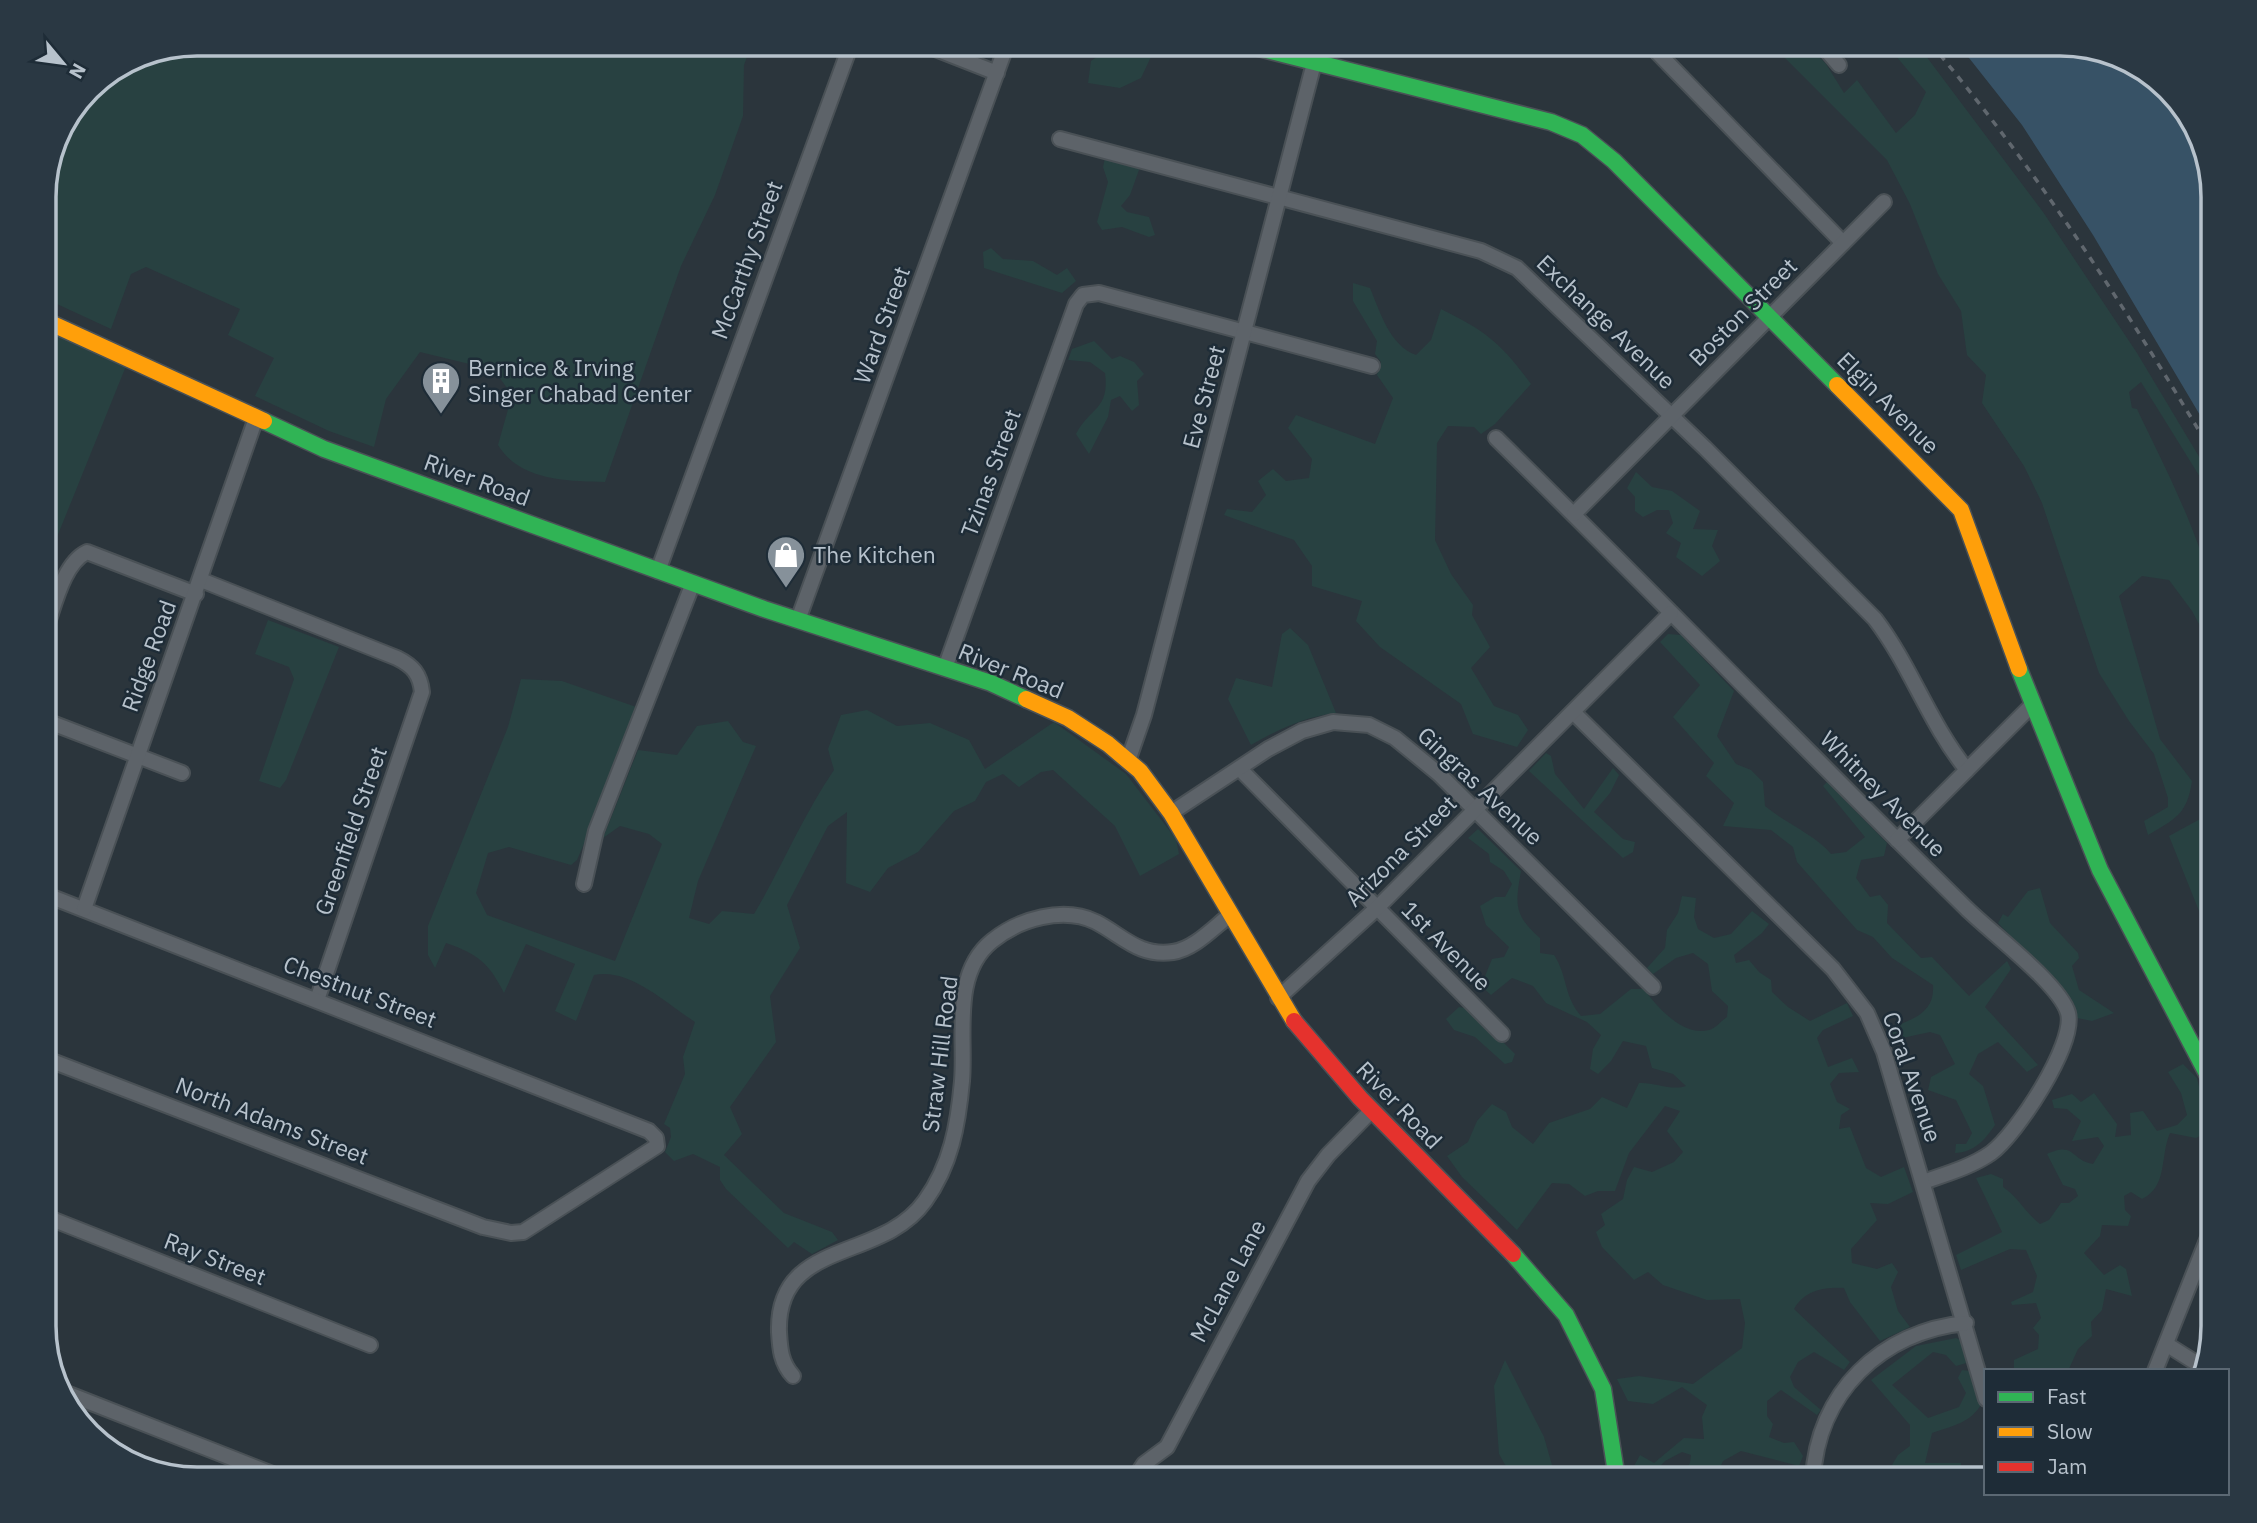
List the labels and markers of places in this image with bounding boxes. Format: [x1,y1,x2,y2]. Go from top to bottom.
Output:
place label: Bernice & Irving Singer Chabad Center [468,352,692,408]
building icon: Bernice & Irving Singer Chabad Center [420,360,462,415]
shop icon: The Kitchen [765,534,807,589]
place label: The Kitchen [813,539,936,569]

